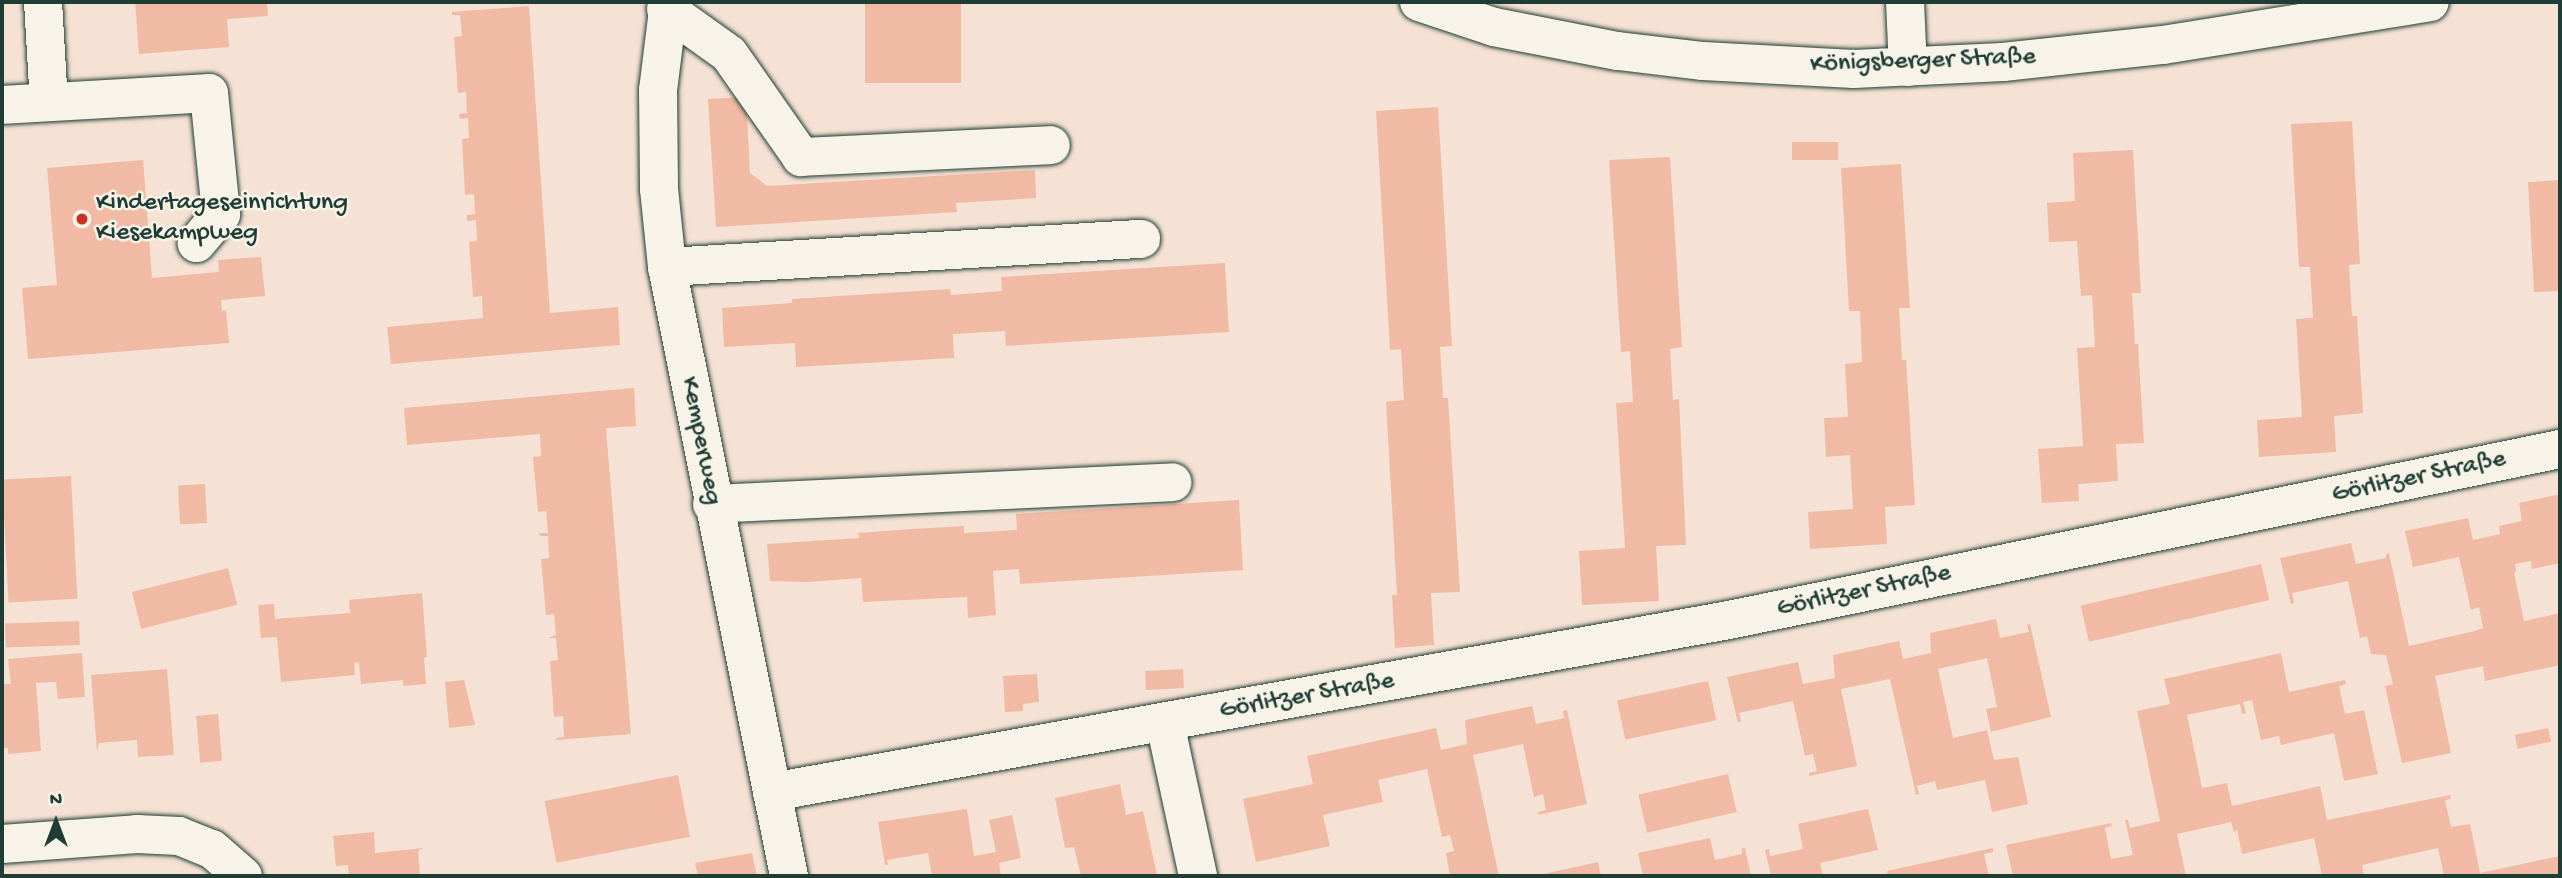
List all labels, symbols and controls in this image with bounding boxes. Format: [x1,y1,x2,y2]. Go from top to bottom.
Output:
street label: Königsberger Straße [1810,42,2036,82]
place label: Kindertageseinrichtung Kiesekampweg [96,188,348,249]
marker: Kindertageseinrichtung Kiesekampweg [74,211,90,227]
street label: Kemperweg [672,374,728,508]
street label: Görlitzer Straße [2329,444,2509,512]
street label: Görlitzer Straße [1774,558,1954,626]
street label: Görlitzer Straße [1217,666,1397,728]
north arrow [21,787,91,857]
text: N [50,789,62,812]

